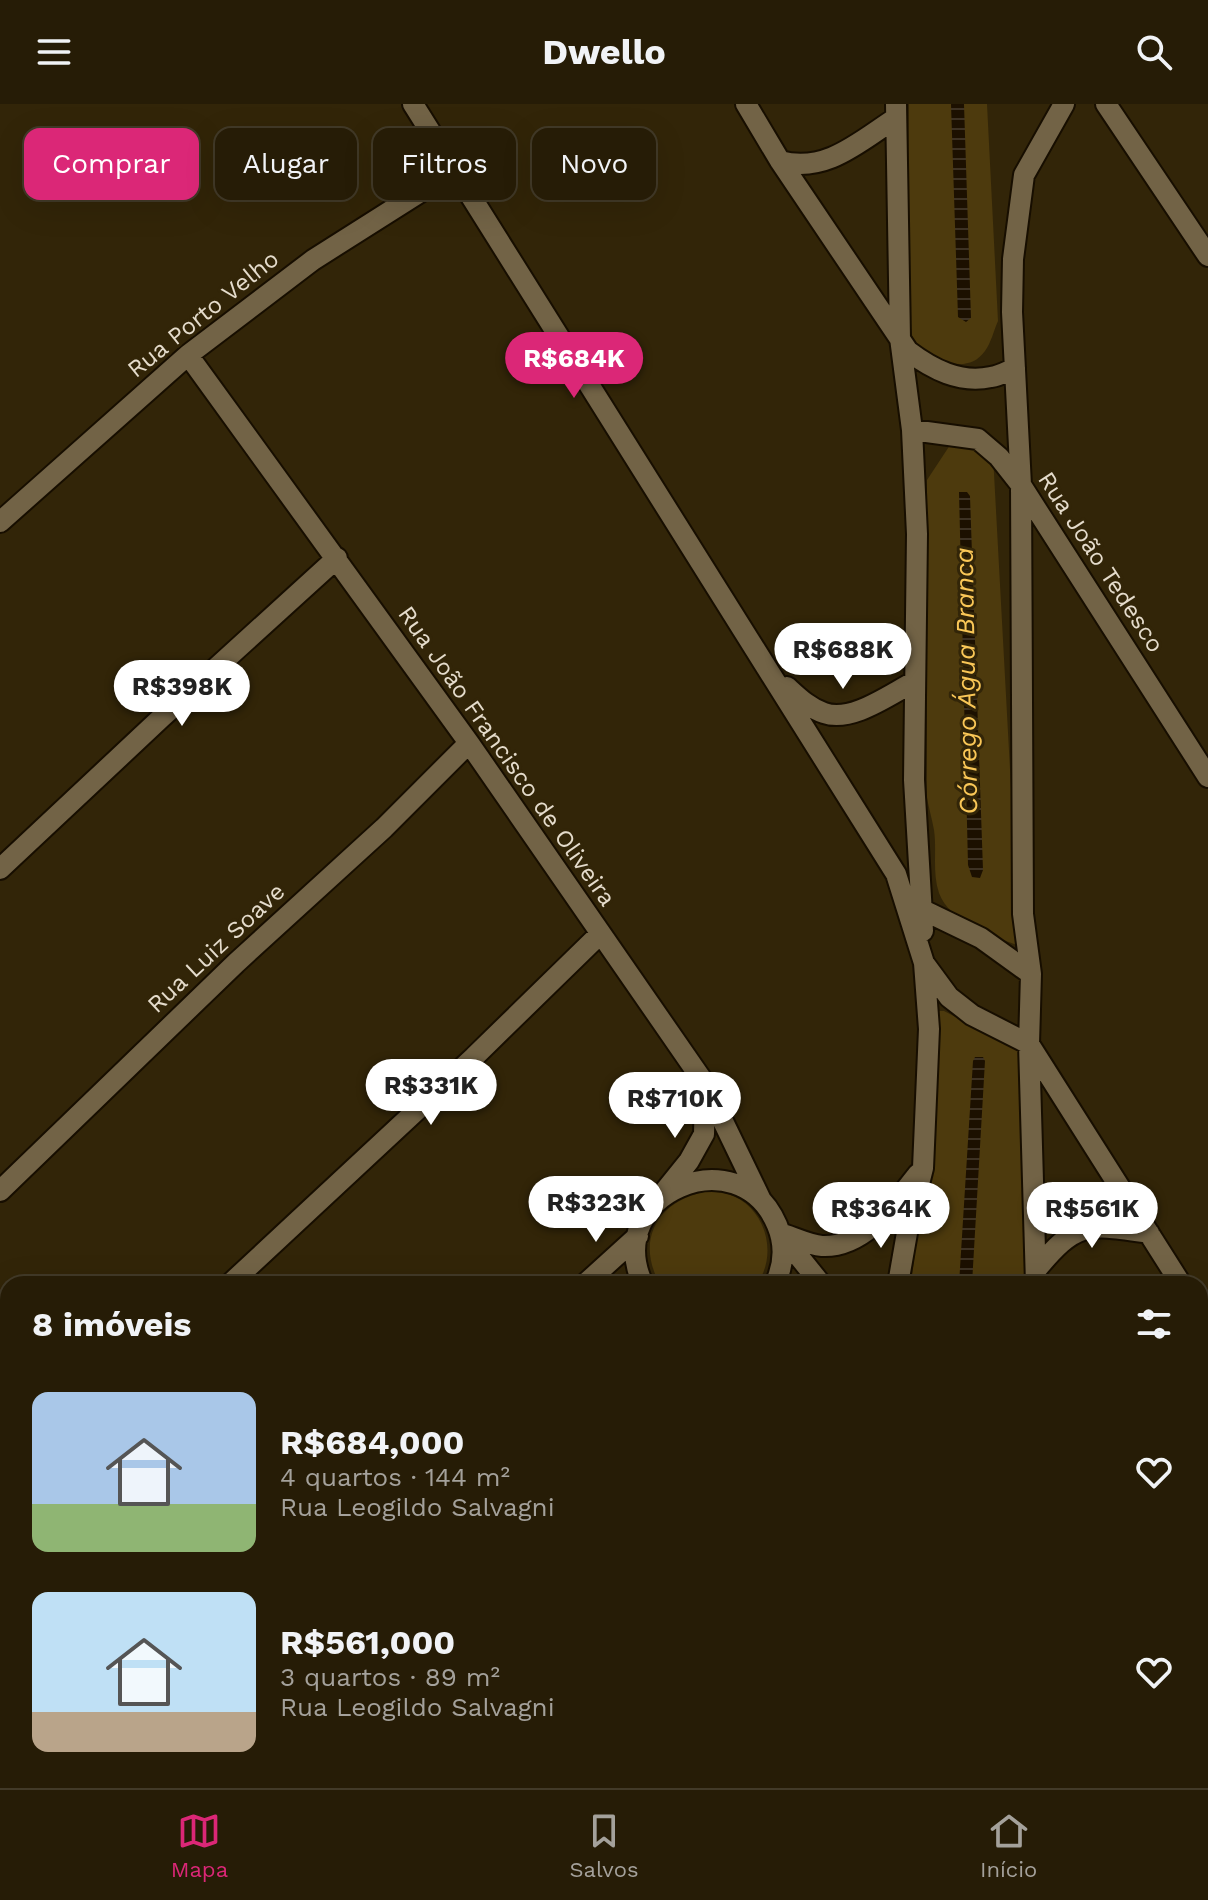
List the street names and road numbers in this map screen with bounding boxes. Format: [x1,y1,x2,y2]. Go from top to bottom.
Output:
street label: Rua Porto Velho [122,244,284,384]
street label: Rua João Tedesco [1032,467,1170,657]
street label: Rua João Francisco de Oliveira [392,601,622,911]
street label: Rua Luiz Soave [142,877,290,1019]

